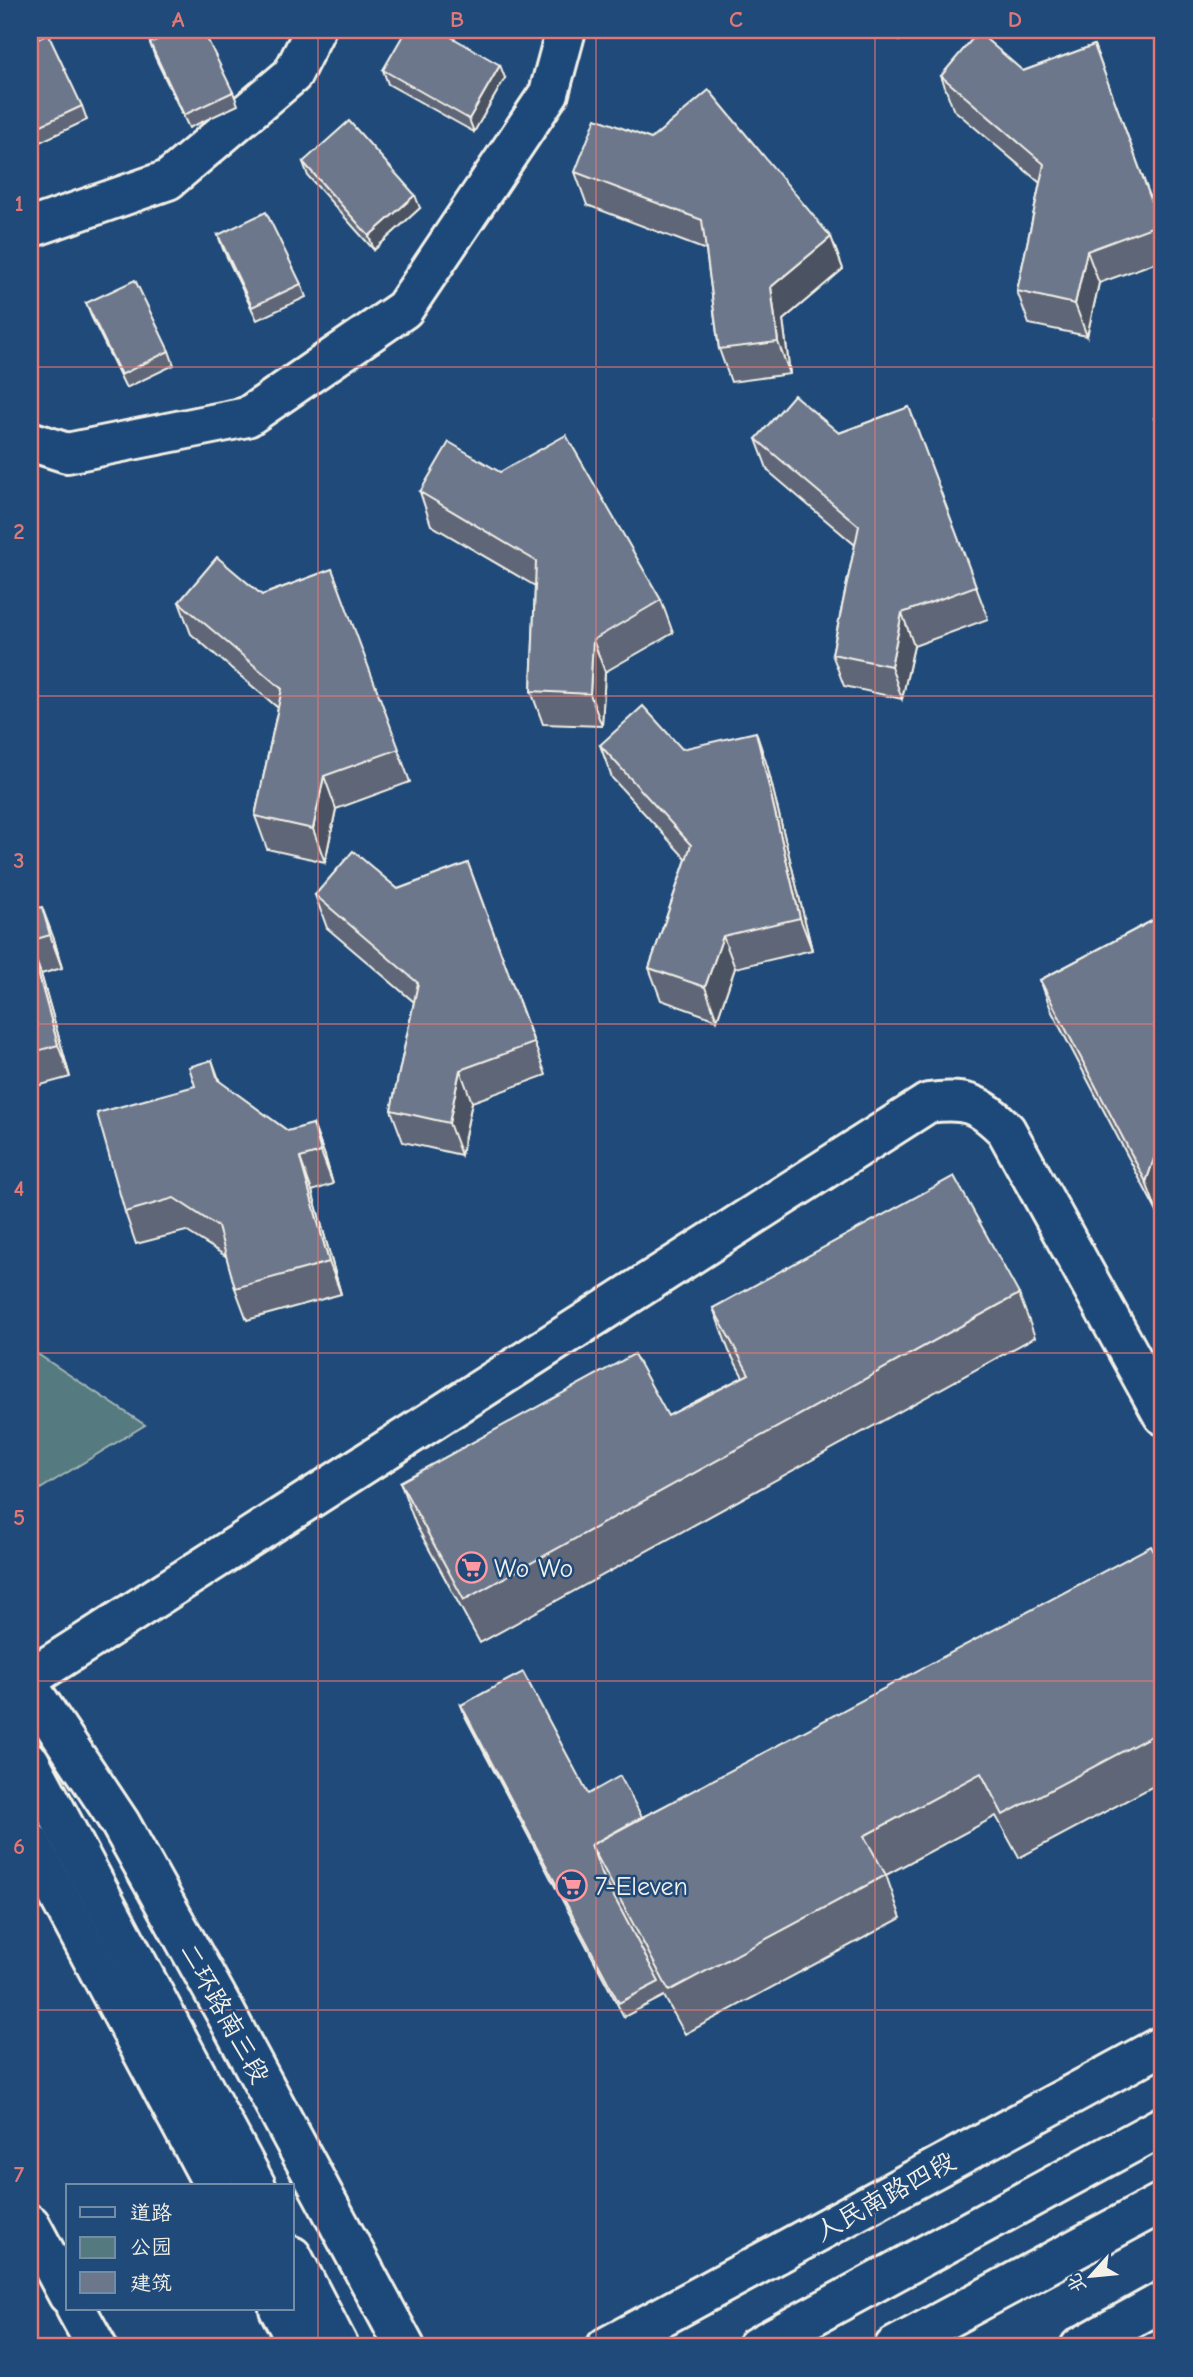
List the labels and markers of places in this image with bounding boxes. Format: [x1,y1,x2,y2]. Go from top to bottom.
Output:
supermarket icon: Wo Wo [454,1551,488,1585]
place label: Wo Wo [494,1554,573,1584]
supermarket icon: 7-Eleven [555,1869,589,1903]
place label: 7-Eleven [595,1872,688,1902]

